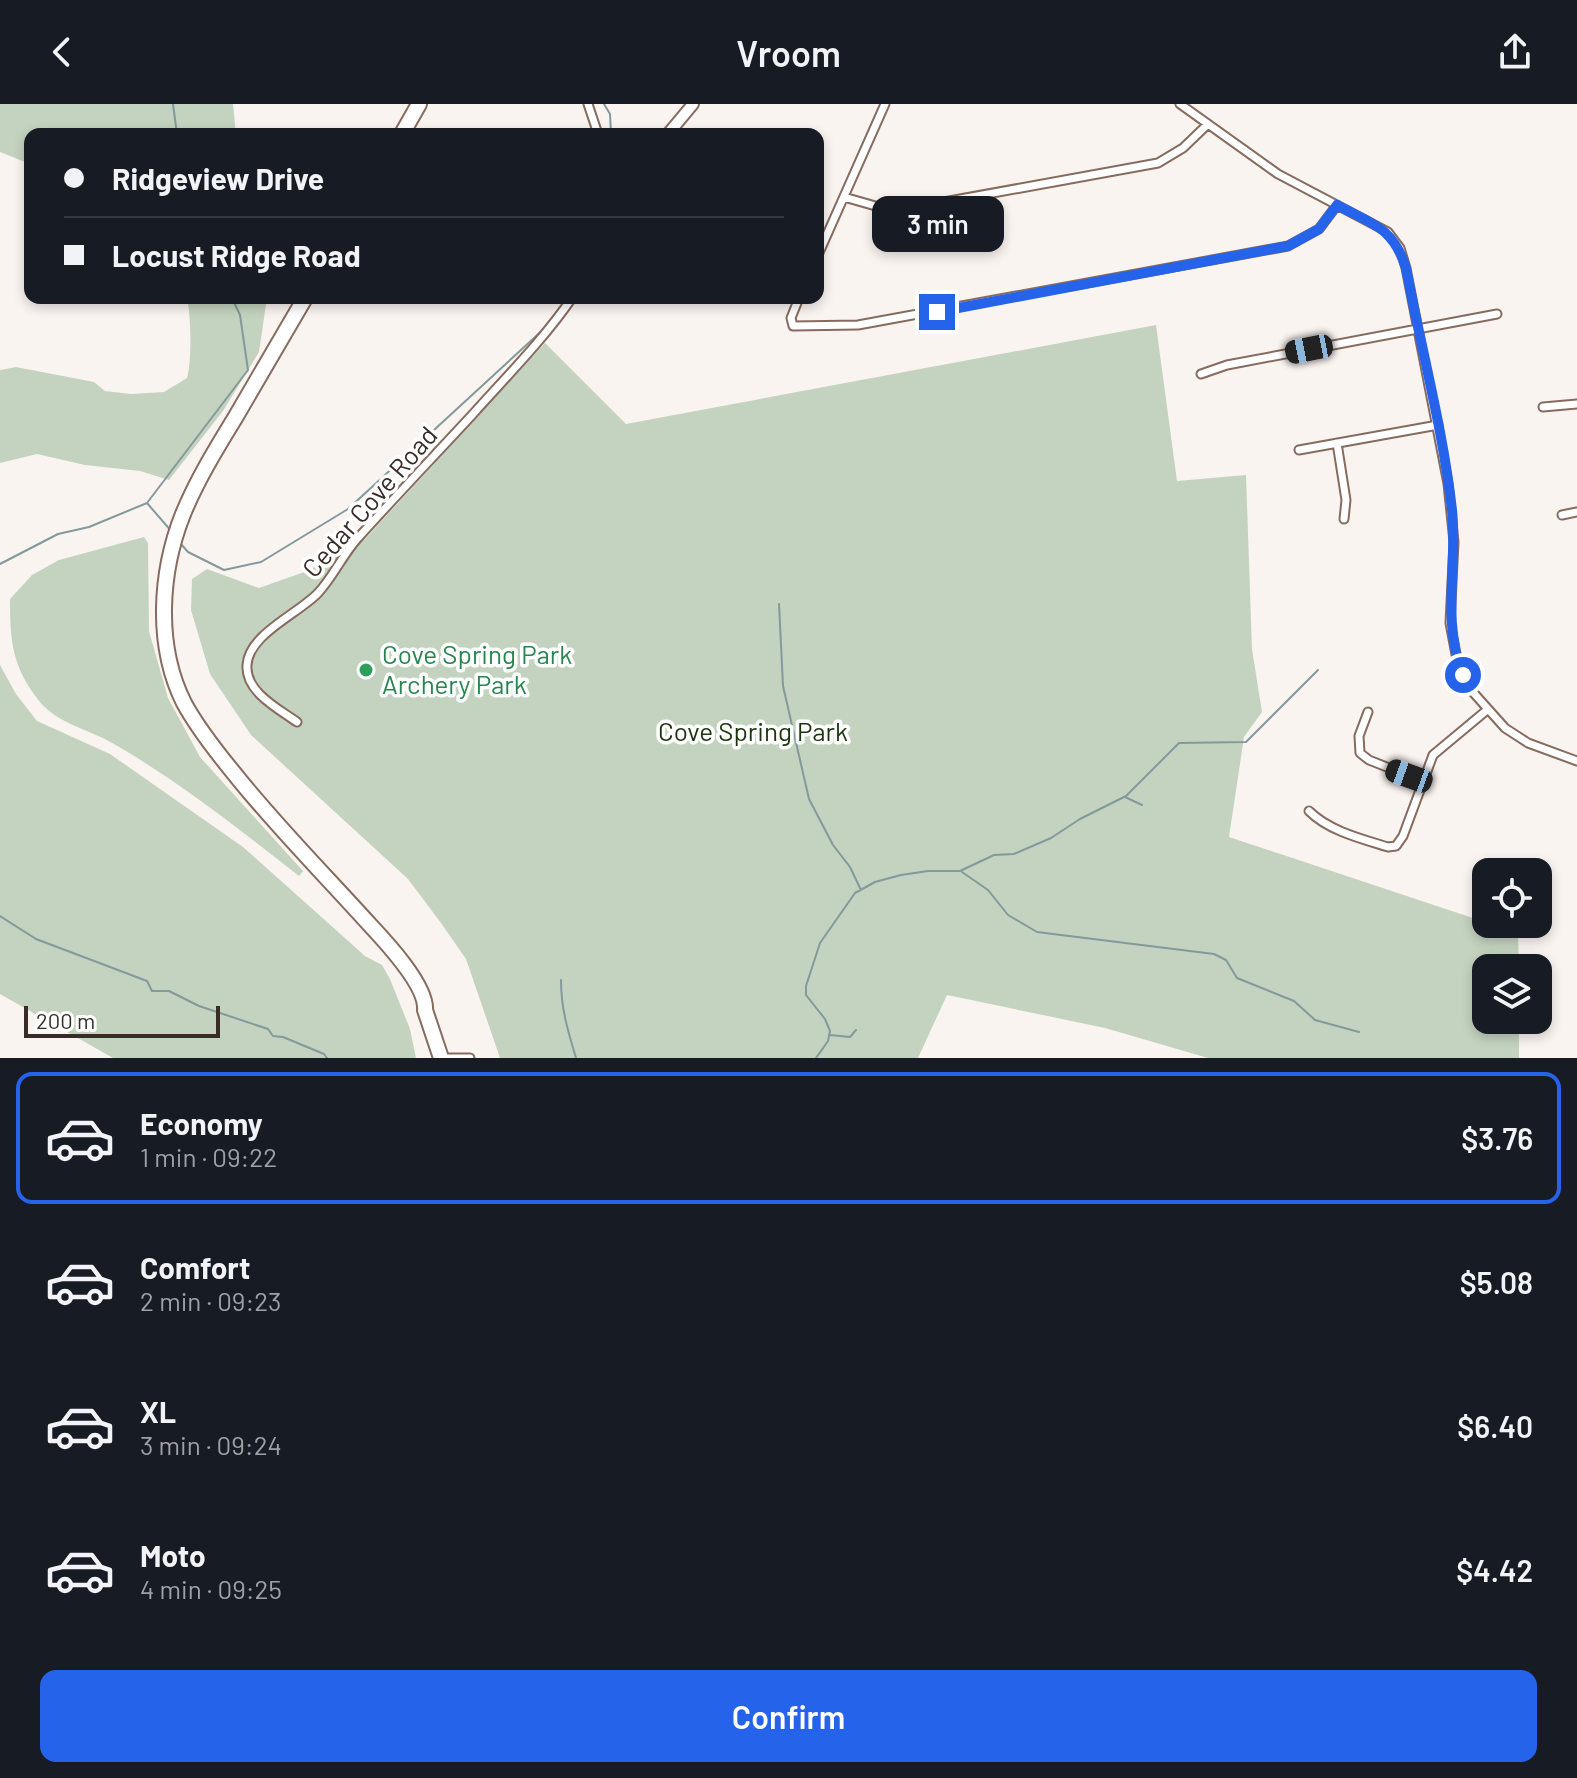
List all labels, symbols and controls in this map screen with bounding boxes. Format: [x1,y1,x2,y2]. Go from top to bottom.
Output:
icon: back [40,30,84,74]
icon: share [1493,30,1537,74]
text: Vroom [736,31,841,74]
text: Ridgeview Drive [112,160,324,196]
callout: 3 min [871,196,1003,252]
text: 3 min [907,208,969,239]
text: Locust Ridge Road [112,237,361,273]
route end [919,294,955,330]
car [1283,333,1335,365]
street label: Cedar Cove Road [295,419,443,583]
place label: Cove Spring Park Archery Park [382,638,572,699]
route start [1445,657,1481,693]
marker: Cove Spring Park Archery Park [357,661,375,679]
park label: Cove Spring Park [658,715,848,746]
car [1382,757,1436,795]
map controls [1472,858,1552,1034]
button: locate [1472,858,1552,938]
button: layers [1472,954,1552,1034]
scale bar [24,1002,220,1038]
text: 200 m [36,1007,95,1033]
icon: car [44,1102,116,1174]
text: Economy [140,1105,263,1141]
text: $3.76 [1461,1120,1533,1156]
text: 1 min · 09:22 [140,1141,277,1172]
icon: car [44,1246,116,1318]
text: Comfort [140,1249,250,1285]
text: $5.08 [1460,1264,1533,1300]
text: 2 min · 09:23 [140,1285,281,1316]
icon: car [44,1390,116,1462]
text: XL [140,1393,176,1429]
text: $6.40 [1457,1408,1533,1444]
text: 3 min · 09:24 [140,1429,282,1460]
icon: car [44,1534,116,1606]
text: Moto [140,1537,206,1573]
text: $4.42 [1456,1552,1533,1588]
text: 4 min · 09:25 [140,1573,282,1604]
button: Confirm [40,1670,1537,1762]

